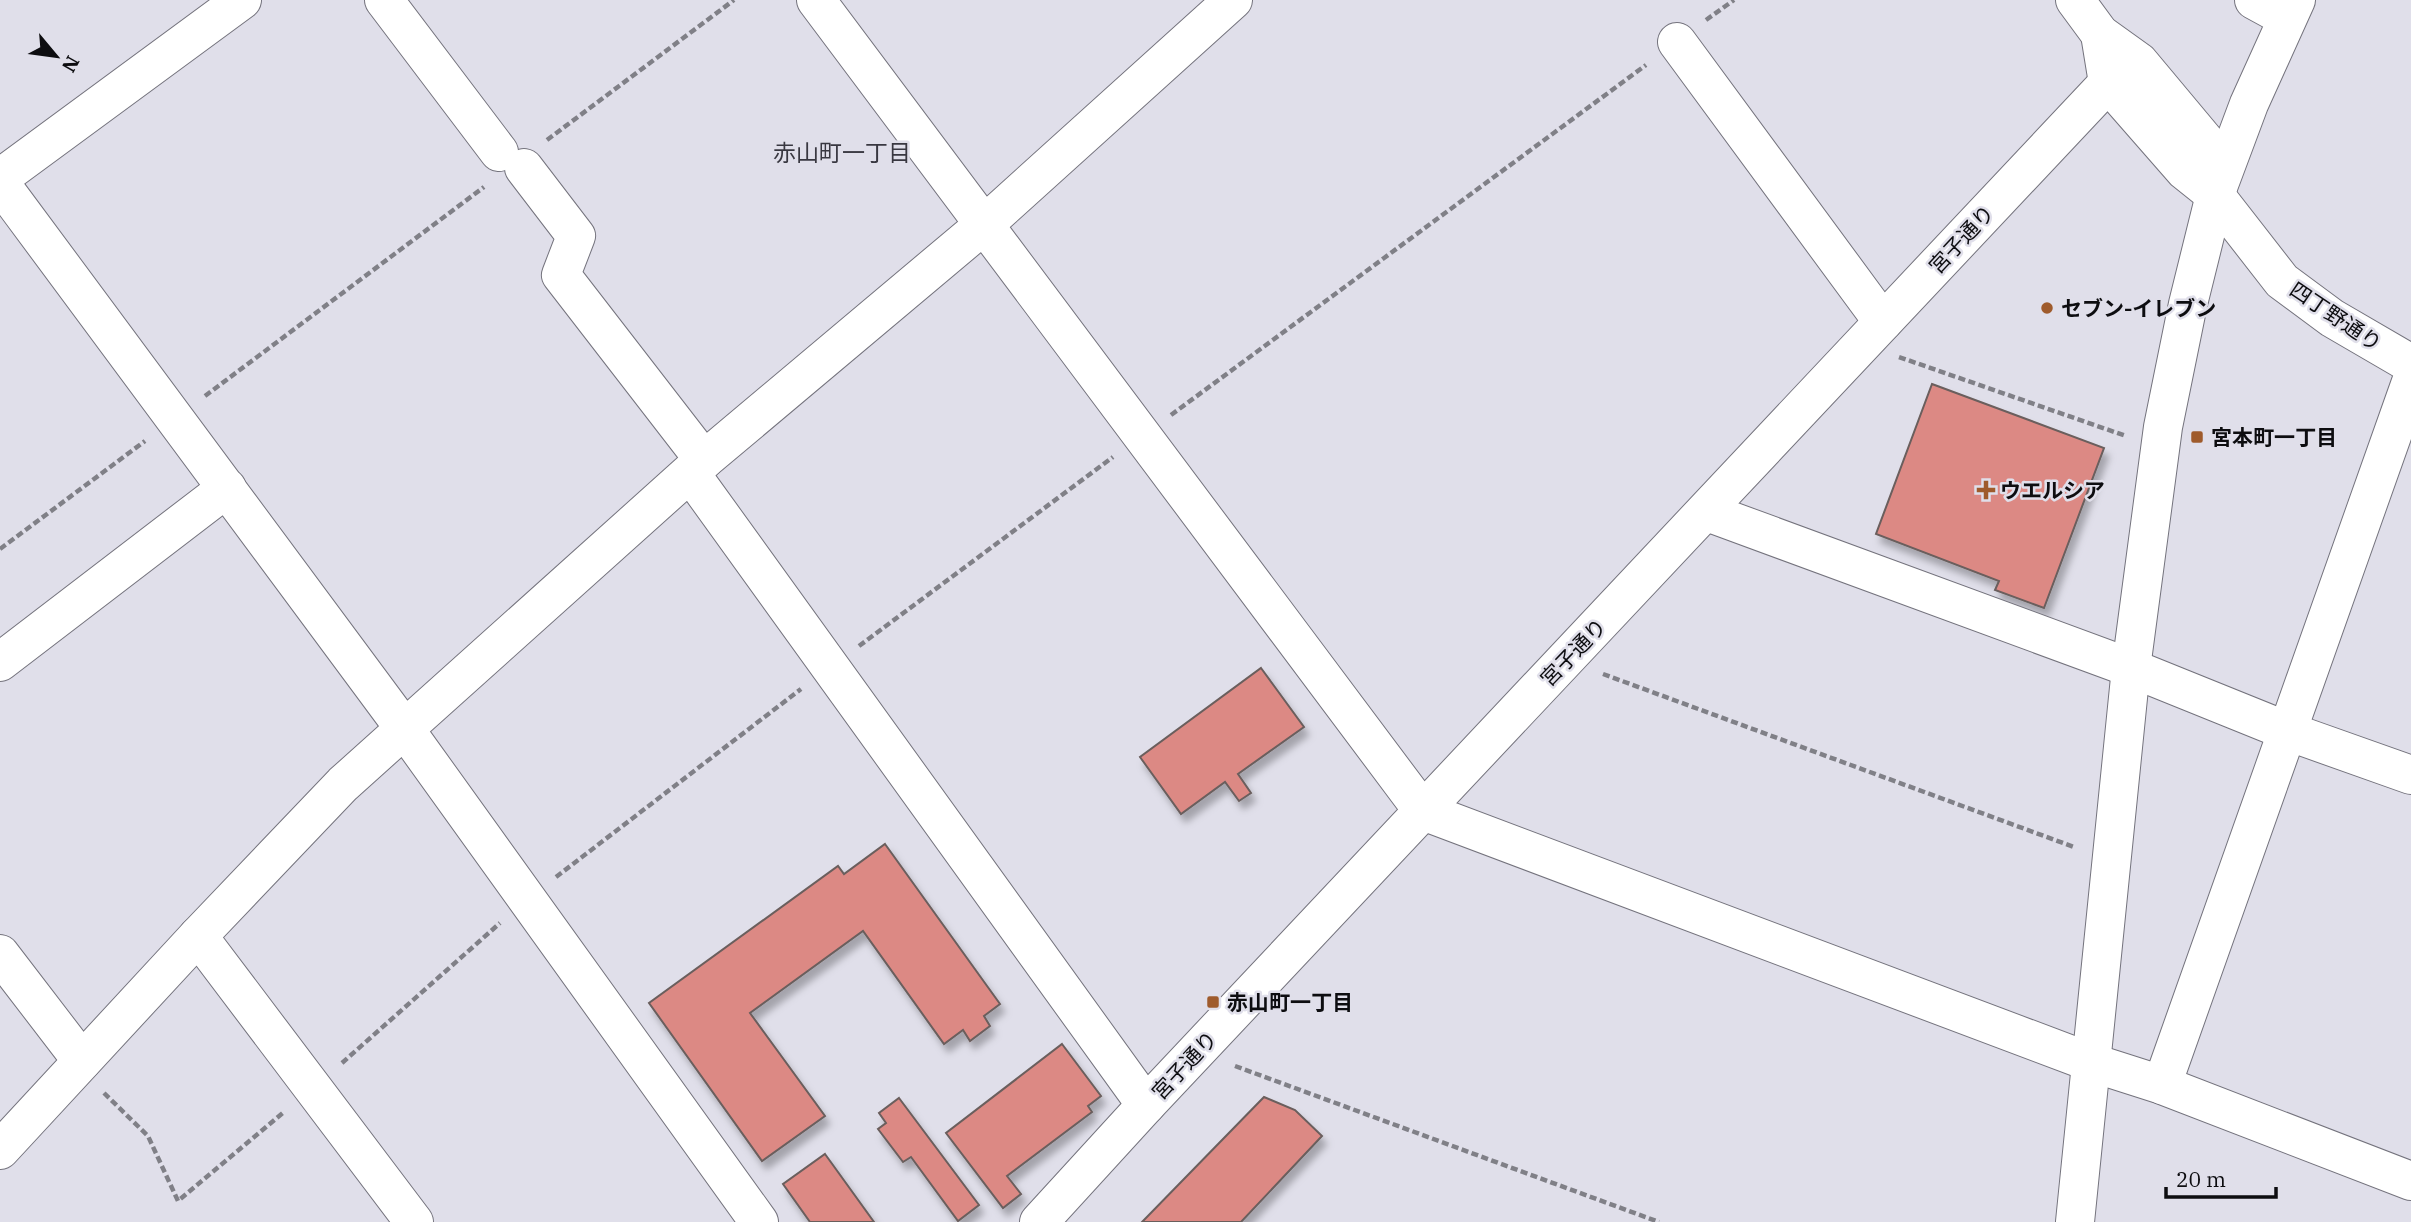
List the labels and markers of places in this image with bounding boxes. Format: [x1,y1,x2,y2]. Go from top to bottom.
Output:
place label: セブン-イレブン [2061,294,2216,322]
marker: セブン-イレブン [2039,300,2055,316]
place label: 宮本町一丁目 [2211,423,2337,451]
marker: 宮本町一丁目 [2189,429,2205,445]
place label: ウエルシア [2000,476,2105,504]
marker: ウエルシア [1978,482,1994,498]
place label: 赤山町一丁目 [1227,988,1353,1016]
marker: 赤山町一丁目 [1205,994,1221,1010]

